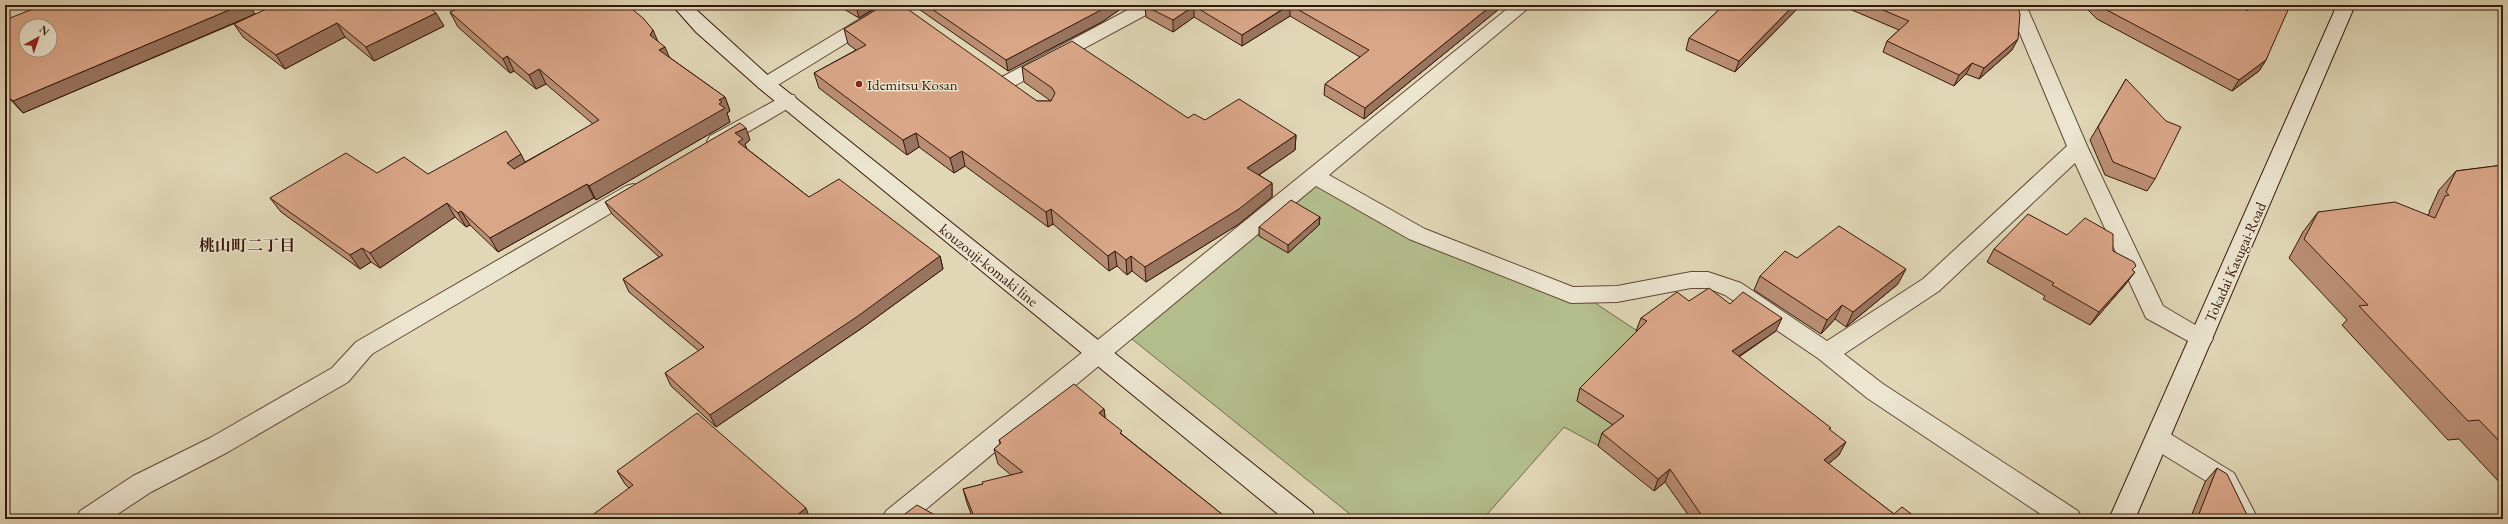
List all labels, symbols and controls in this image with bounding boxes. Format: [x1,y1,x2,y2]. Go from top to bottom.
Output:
north arrow [18,18,58,58]
text: N [37,22,52,39]
place label: Idemitsu Kosan [867,75,958,94]
marker: Idemitsu Kosan [854,79,864,89]
street label: Tokadai Kasugai-Road [2200,199,2270,325]
street label: kouzouji-komaki line [936,219,1042,311]
district label: 桃山町二丁目 [199,235,295,256]

